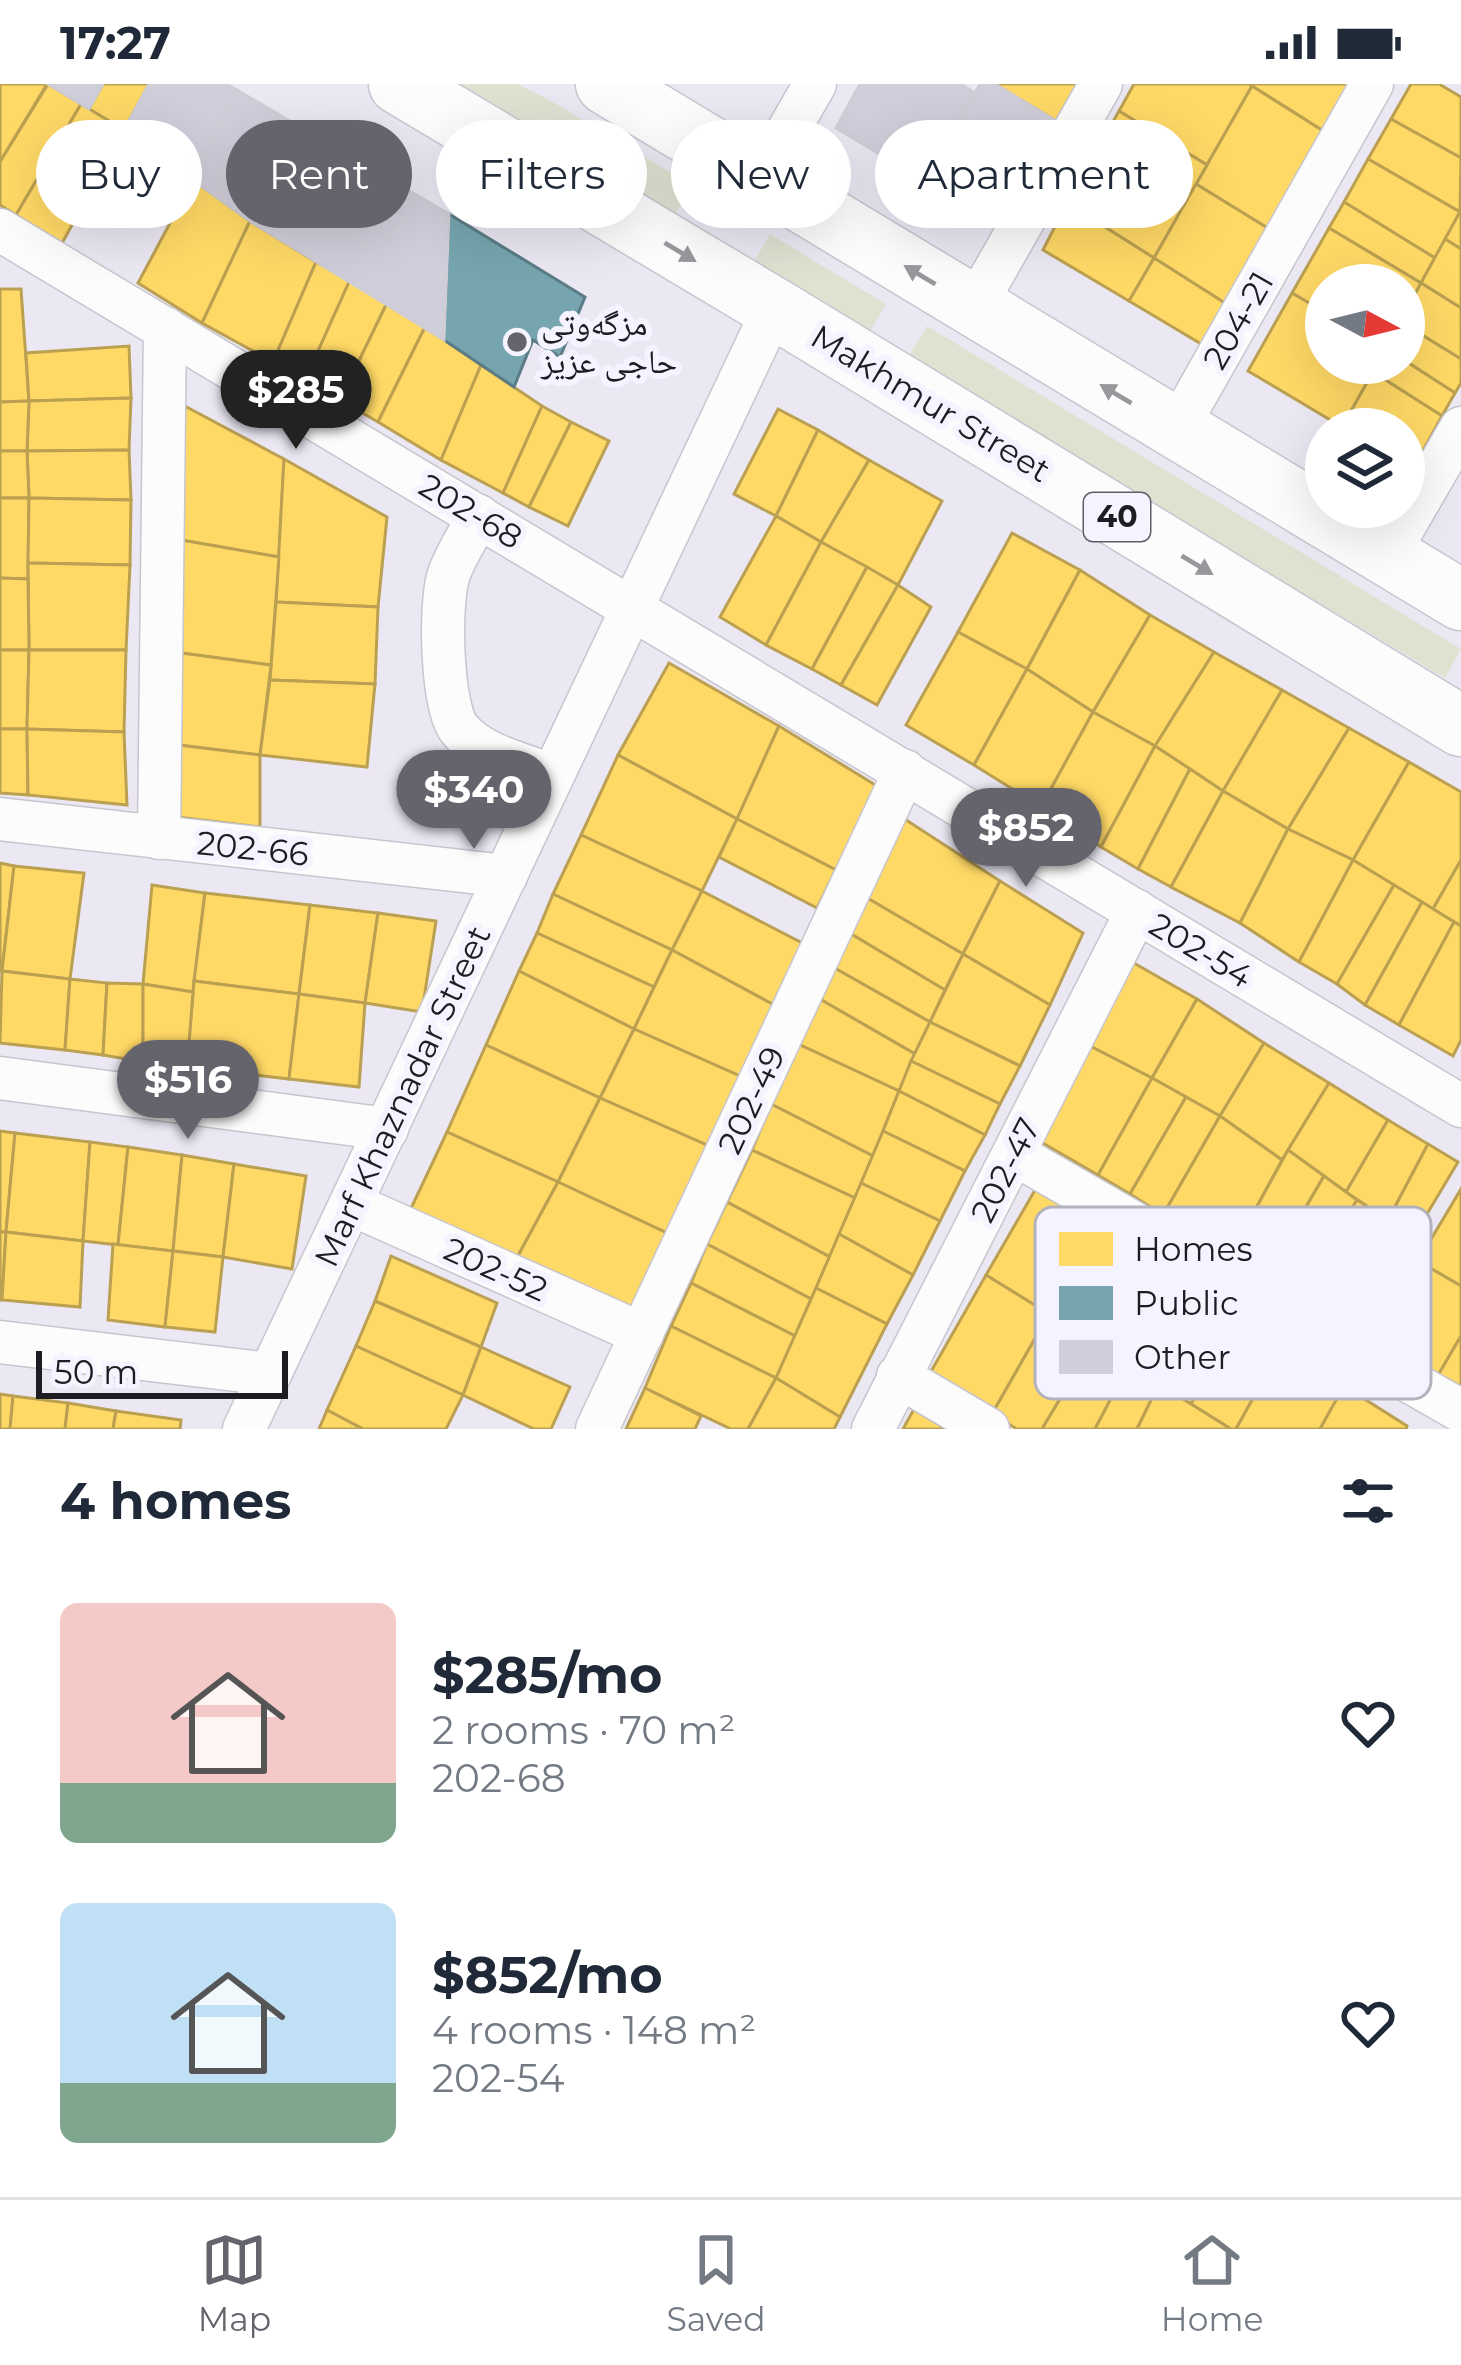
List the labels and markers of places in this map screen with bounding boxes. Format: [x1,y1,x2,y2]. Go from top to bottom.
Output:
place label: مزگەوتی حاجی عزیز [540,303,677,382]
marker: مزگەوتی حاجی عزیز [504,329,530,355]
pin: $285 [225,350,367,452]
pin: $340 [403,750,545,852]
pin: $852 [955,788,1097,890]
pin: $516 [117,1040,259,1142]

